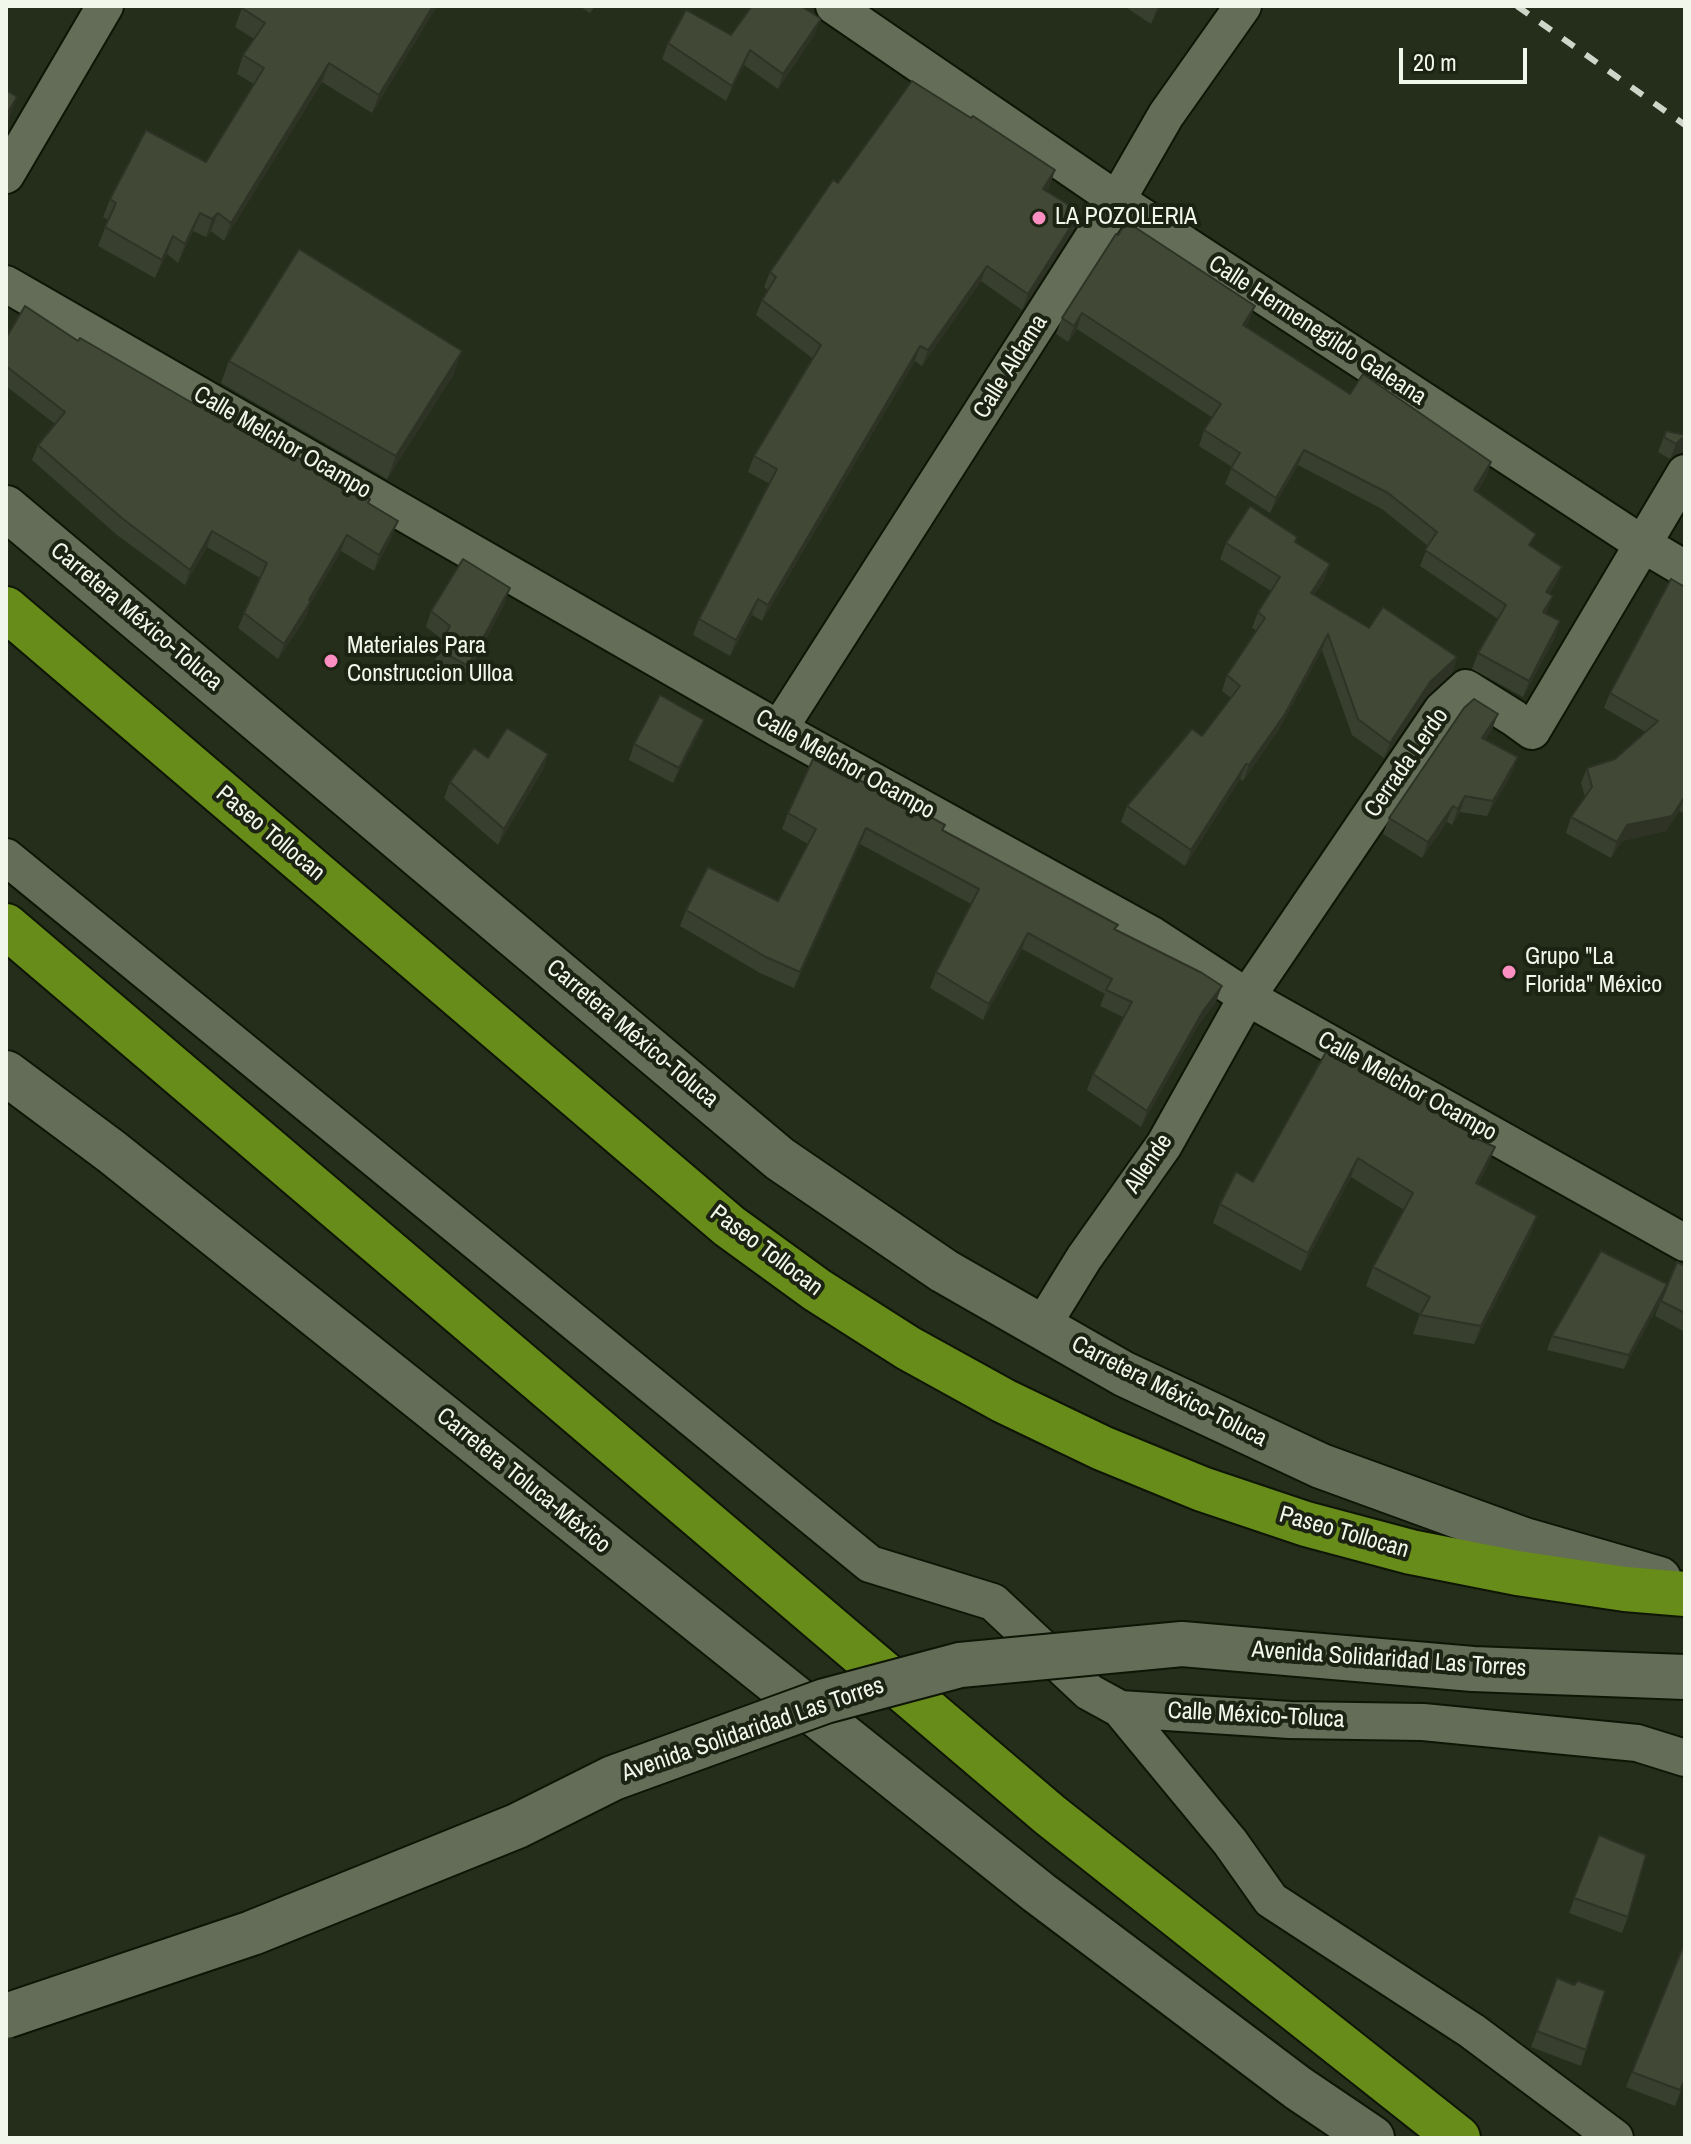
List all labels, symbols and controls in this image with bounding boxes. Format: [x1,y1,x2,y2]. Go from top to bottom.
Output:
scale bar [1403,32,1531,82]
text: 20 m [1413,46,1457,78]
place label: LA POZOLERIA [1055,204,1197,232]
marker: LA POZOLERIA [1030,209,1048,227]
street label: Calle Hermenegildo Galeana [1203,250,1431,412]
street label: Calle Aldama [968,310,1054,424]
street label: Calle Melchor Ocampo [188,380,376,506]
street label: Carretera México-Toluca [44,537,228,697]
place label: Materiales Para Construccion Ulloa [347,633,513,689]
marker: Materiales Para Construccion Ulloa [322,652,340,670]
street label: Cerrada Lerdo [1359,703,1455,823]
street label: Calle Melchor Ocampo [750,704,940,826]
street label: Paseo Tollocan [210,780,330,888]
place label: Grupo "La Florida" México [1525,944,1662,1000]
street label: Carretera México-Toluca [540,954,724,1114]
marker: Grupo "La Florida" México [1500,963,1518,981]
street label: Calle Melchor Ocampo [1312,1026,1502,1148]
street label: Allende [1119,1129,1179,1199]
street label: Paseo Tollocan [704,1199,828,1303]
street label: Carretera México-Toluca [1066,1330,1272,1454]
street label: Carretera Toluca-México [430,1402,616,1560]
street label: Paseo Tollocan [1276,1501,1412,1565]
street label: Avenida Solidaridad Las Torres [1251,1636,1527,1684]
street label: Avenida Solidaridad Las Torres [618,1672,888,1788]
street label: Calle México-Toluca [1167,1697,1345,1735]

